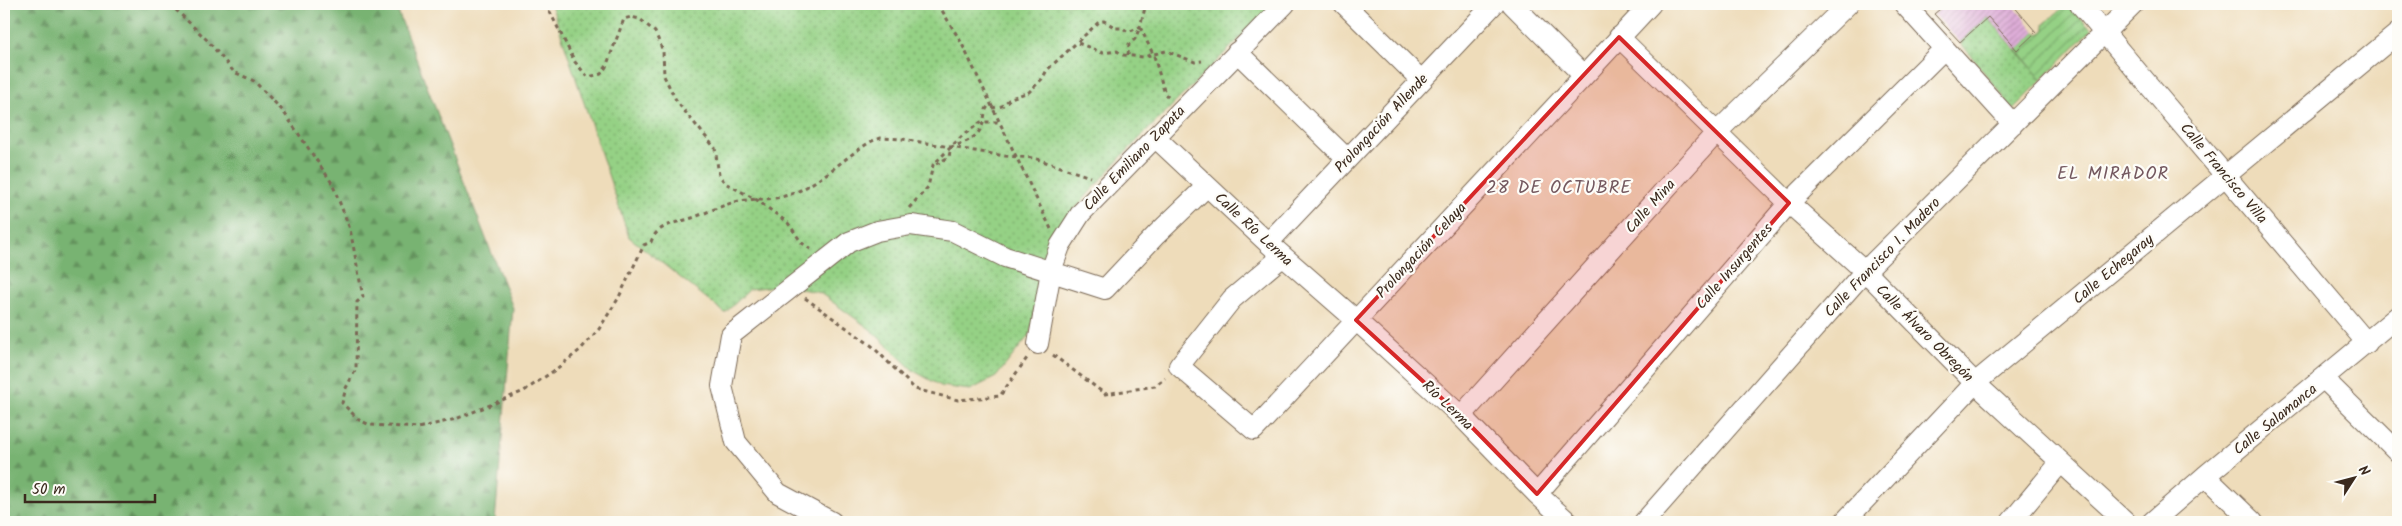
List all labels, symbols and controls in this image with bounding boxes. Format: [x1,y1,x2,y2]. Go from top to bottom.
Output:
street label: Prolongación Allende [1329,68,1435,179]
street label: Calle Emiliano Zapata [1078,100,1192,217]
street label: Calle Francisco Villa [2174,118,2273,230]
district label: EL MIRADOR [2057,160,2169,189]
district label: 28 DE OCTUBRE [1486,174,1632,203]
street label: Calle Mina [1620,174,1682,239]
street label: Calle Río Lerma [1209,187,1298,273]
street label: Calle Francisco I. Madero [1819,192,1947,323]
street label: Prolongación Celaya [1371,197,1473,304]
street label: Calle Insurgentes [1690,218,1780,315]
street label: Calle Echegaray [2068,228,2160,311]
street label: Calle Álvaro Obregón [1870,279,1979,388]
street label: Río Lerma [1416,375,1479,437]
street label: Calle Salamanca [2228,378,2323,461]
north arrow [2330,454,2380,504]
text: N [2352,461,2375,481]
scale bar [25,471,155,503]
text: 50 m [32,478,66,502]

